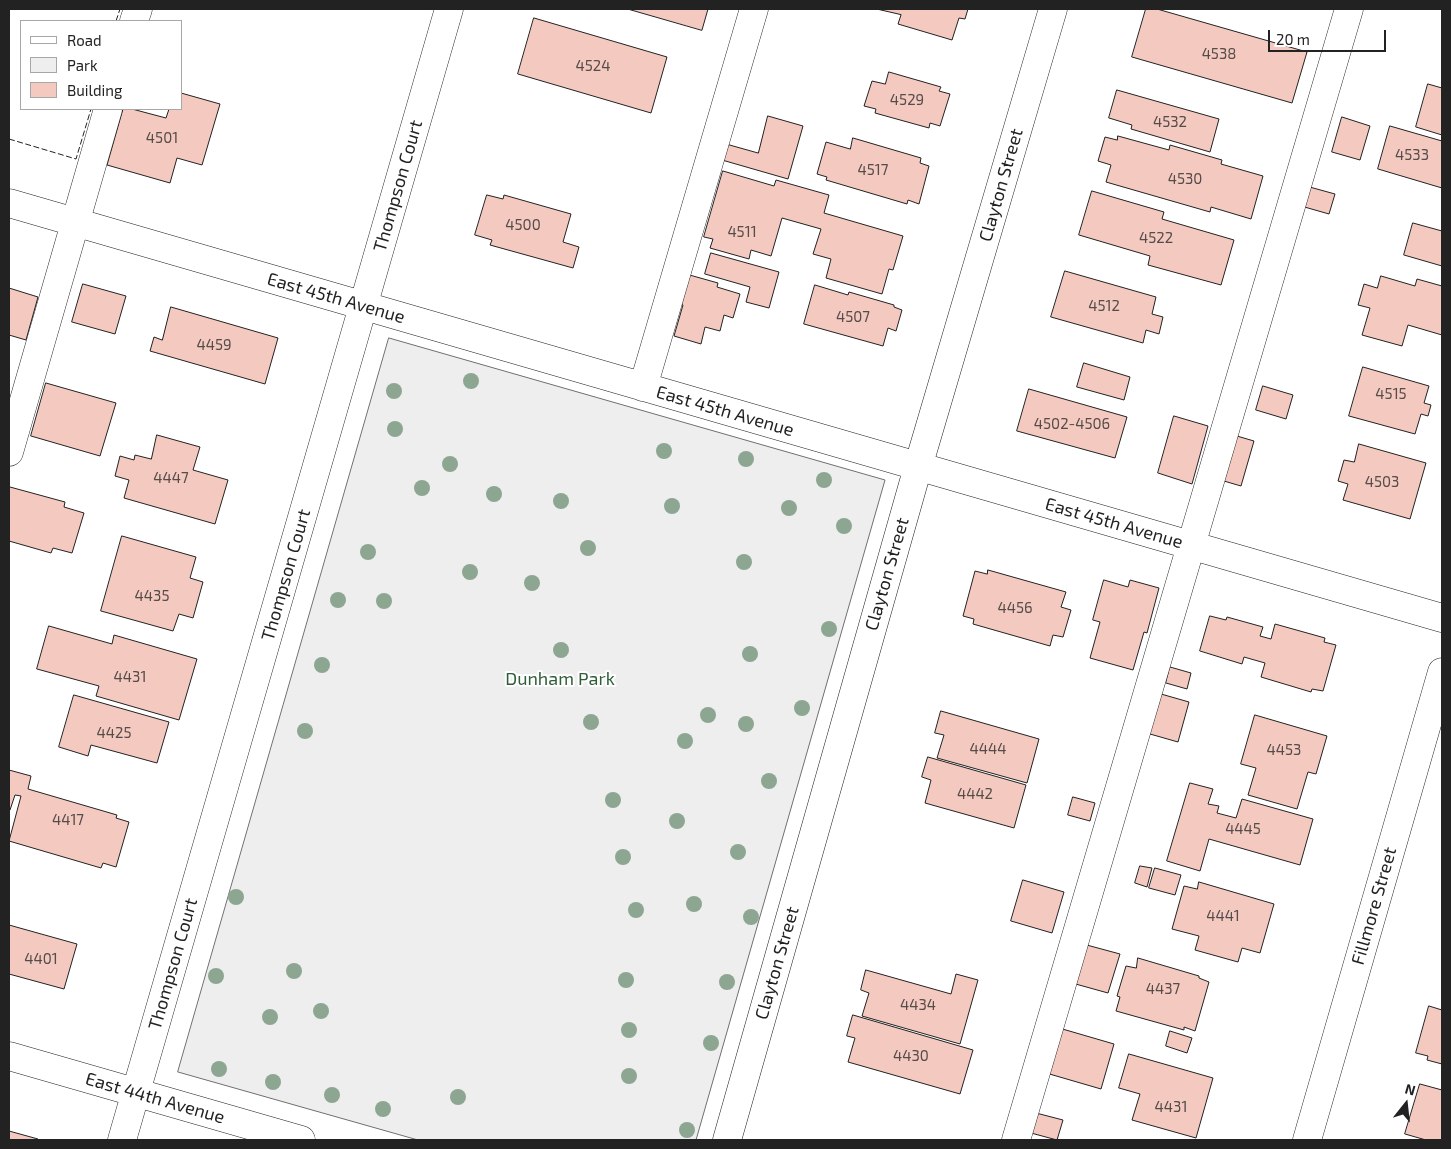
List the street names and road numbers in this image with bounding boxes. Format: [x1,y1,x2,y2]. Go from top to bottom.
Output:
street label: Thompson Court [369,118,427,254]
street label: Clayton Street [975,126,1027,244]
street label: East 45th Avenue [265,268,407,328]
street label: East 45th Avenue [654,381,796,441]
street label: East 45th Avenue [1043,493,1185,553]
street label: Thompson Court [257,507,315,643]
street label: Clayton Street [861,515,913,633]
street label: Fillmore Street [1347,845,1401,967]
street label: Thompson Court [144,896,202,1032]
street label: Clayton Street [751,904,803,1022]
street label: East 44th Avenue [83,1068,227,1128]

